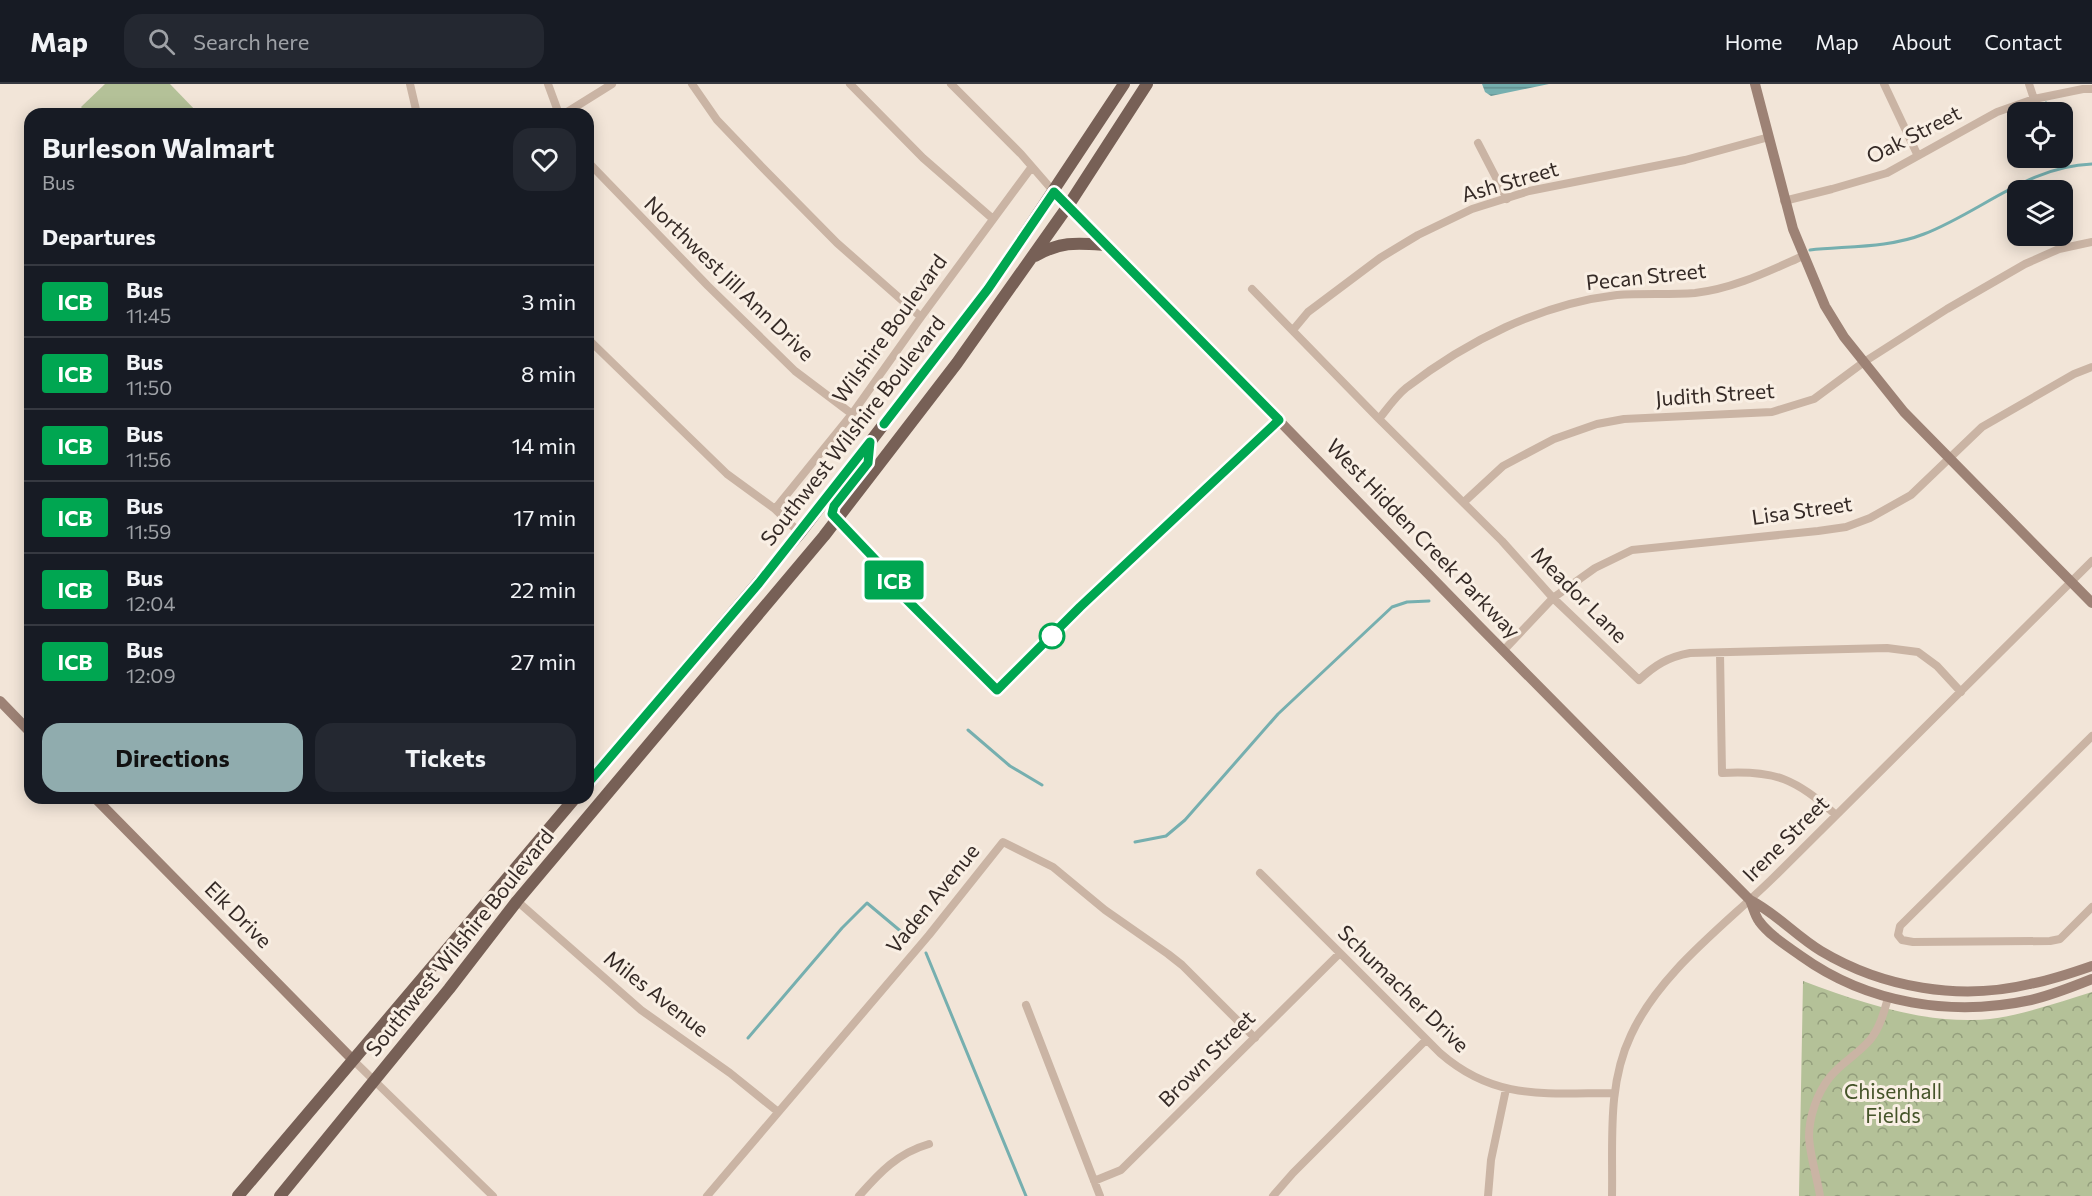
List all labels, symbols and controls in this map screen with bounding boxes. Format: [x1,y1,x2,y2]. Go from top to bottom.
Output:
search box [124,14,544,68]
text: Map [30,24,88,58]
icon: search [145,25,178,58]
text: Search here [193,28,309,55]
text: Home [1725,29,1782,54]
text: Map [1815,29,1859,54]
text: About [1892,29,1951,54]
text: Contact [1984,29,2062,54]
street label: Oak Street [1862,99,1965,168]
map controls [2007,102,2073,246]
button: locate [2007,102,2073,168]
button: heart [513,128,576,191]
text: Burleson Walmart [42,130,274,164]
street label: Ash Street [1458,155,1561,206]
text: Bus [42,170,75,194]
button: layers [2007,180,2073,246]
street label: Northwest Jill Ann Drive [640,190,820,366]
text: Departures [42,223,156,250]
street label: Wilshire Boulevard [826,249,951,407]
street label: Pecan Street [1585,257,1707,294]
text: Bus [126,276,163,303]
text: 3 min [522,288,576,315]
text: ICB [58,289,92,314]
text: 11:45 [126,303,171,327]
street label: Southwest Wilshire Boulevard [754,310,949,550]
text: Bus [126,348,163,375]
text: 8 min [521,360,576,387]
text: ICB [58,361,92,386]
text: 11:50 [126,375,172,399]
street label: Judith Street [1654,377,1775,410]
text: Bus [126,420,163,447]
text: 14 min [512,432,576,459]
text: ICB [58,433,92,458]
street label: West Hidden Creek Parkway [1322,433,1526,643]
text: 11:56 [126,447,171,471]
street label: Lisa Street [1750,490,1854,529]
text: Bus [126,492,163,519]
text: 17 min [513,504,576,531]
text: ICB [58,505,92,530]
text: 11:59 [126,519,171,543]
street label: Meador Lane [1527,541,1633,647]
line badge: ICB [860,560,928,600]
text: Bus [126,564,163,591]
text: ICB [877,568,911,593]
text: 22 min [510,576,576,603]
text: ICB [58,577,92,602]
text: 12:04 [126,591,175,615]
unlabelled marker [1039,623,1065,649]
text: Bus [126,636,163,663]
text: 27 min [511,648,576,675]
text: ICB [58,649,92,674]
text: 12:09 [126,663,176,687]
button: Directions [42,723,303,792]
button: Tickets [315,723,576,792]
street label: Irene Street [1737,790,1833,886]
street label: Southwest Wilshire Boulevard [360,824,558,1061]
street label: Vaden Avenue [880,838,984,958]
street label: Elk Drive [201,875,278,952]
street label: Schumacher Drive [1333,919,1475,1057]
street label: Miles Avenue [600,944,714,1041]
street label: Brown Street [1153,1005,1259,1111]
park label: Chisenhall Fields [1844,1078,1942,1127]

